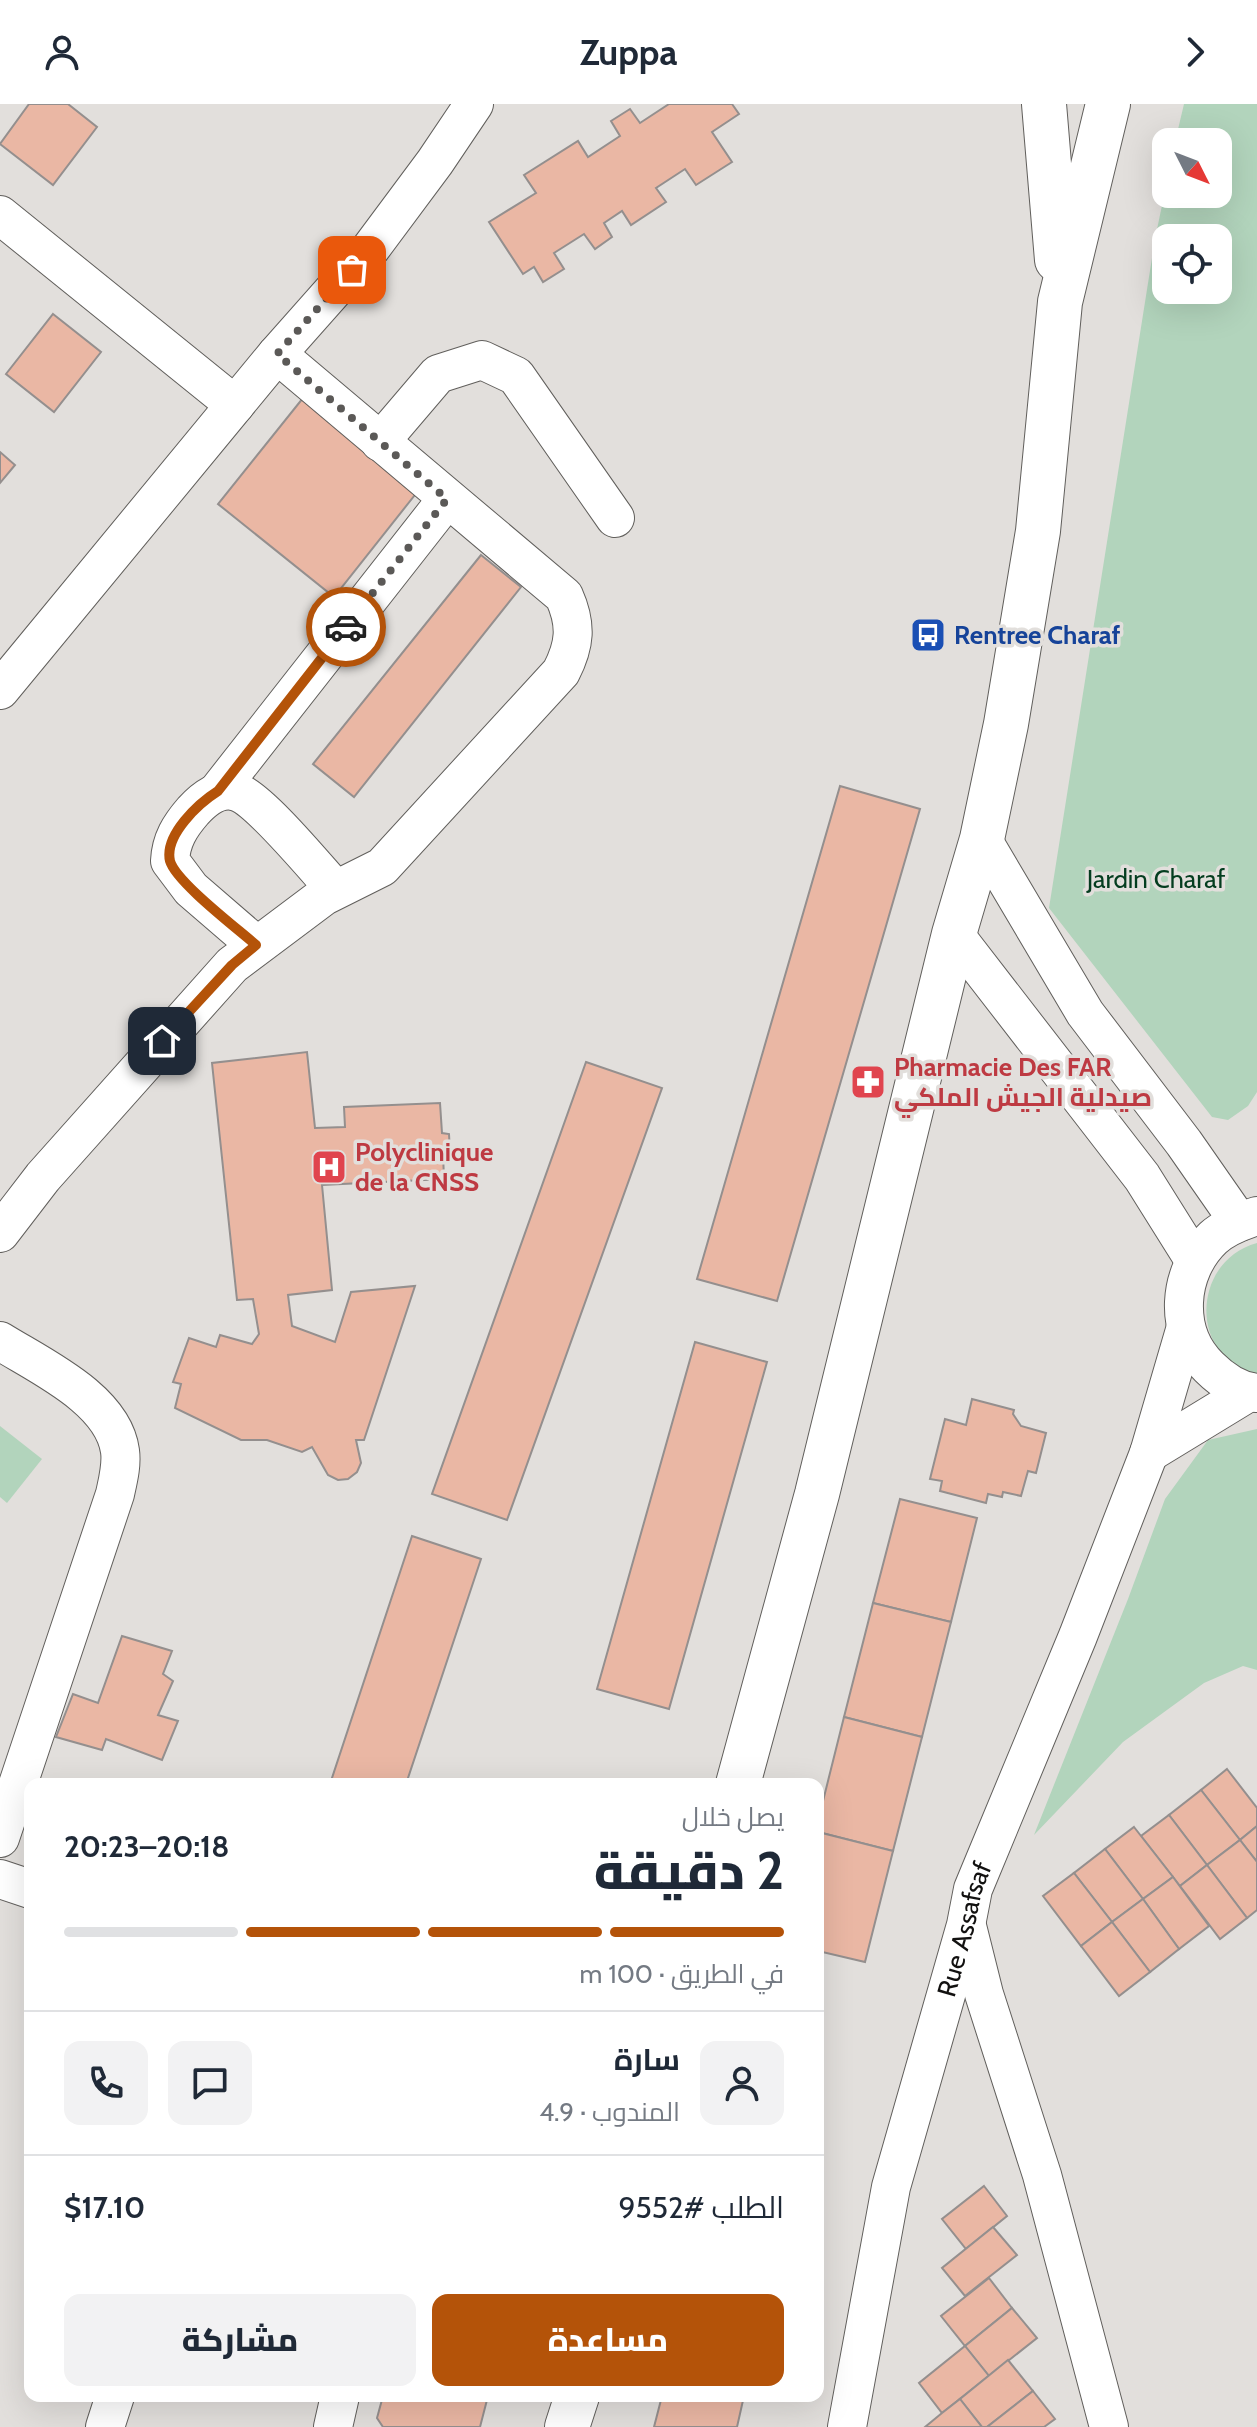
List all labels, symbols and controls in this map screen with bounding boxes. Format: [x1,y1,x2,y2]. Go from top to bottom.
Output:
icon: person [40,30,84,74]
text: Zuppa [580,30,677,74]
icon: forward [1173,30,1217,74]
north arrow [1152,128,1232,208]
map controls [1152,128,1232,304]
button: locate [1152,224,1232,304]
pin [318,236,386,304]
icon: bag [330,248,374,292]
courier [306,587,386,667]
icon: car [324,605,368,649]
bus stop icon: Rentree Charaf [909,616,947,654]
place label: Rentree Charaf [954,619,1121,651]
park label: Jardin Charaf [1086,863,1226,895]
pin [128,1007,196,1075]
icon: home [140,1019,184,1063]
place label: Pharmacie Des FAR صيدلية الجيش الملكي [894,1051,1152,1118]
pharmacy icon: Pharmacie Des FAR صيدلية الجيش الملكي [849,1063,887,1101]
place label: Polyclinique de la CNSS [355,1136,494,1198]
hospital icon: Polyclinique de la CNSS [310,1148,348,1186]
text: يصل خلال [682,1801,784,1833]
text: 20:18–20:23 [64,1828,229,1865]
text: 2 دقيقة [594,1839,784,1902]
street label: Rue Assafsaf [930,1857,999,2000]
text: في الطريق · 100 m [580,1958,784,1990]
button: phone [64,2041,148,2125]
button: chat [168,2041,252,2125]
text: سارة [614,2041,680,2078]
button: person [700,2041,784,2125]
text: المندوب · 4.9 [539,2096,680,2128]
text: $17.10 [64,2189,145,2226]
text: الطلب #9552 [618,2189,784,2226]
button: مشاركة [64,2294,416,2386]
button: مساعدة [432,2294,784,2386]

